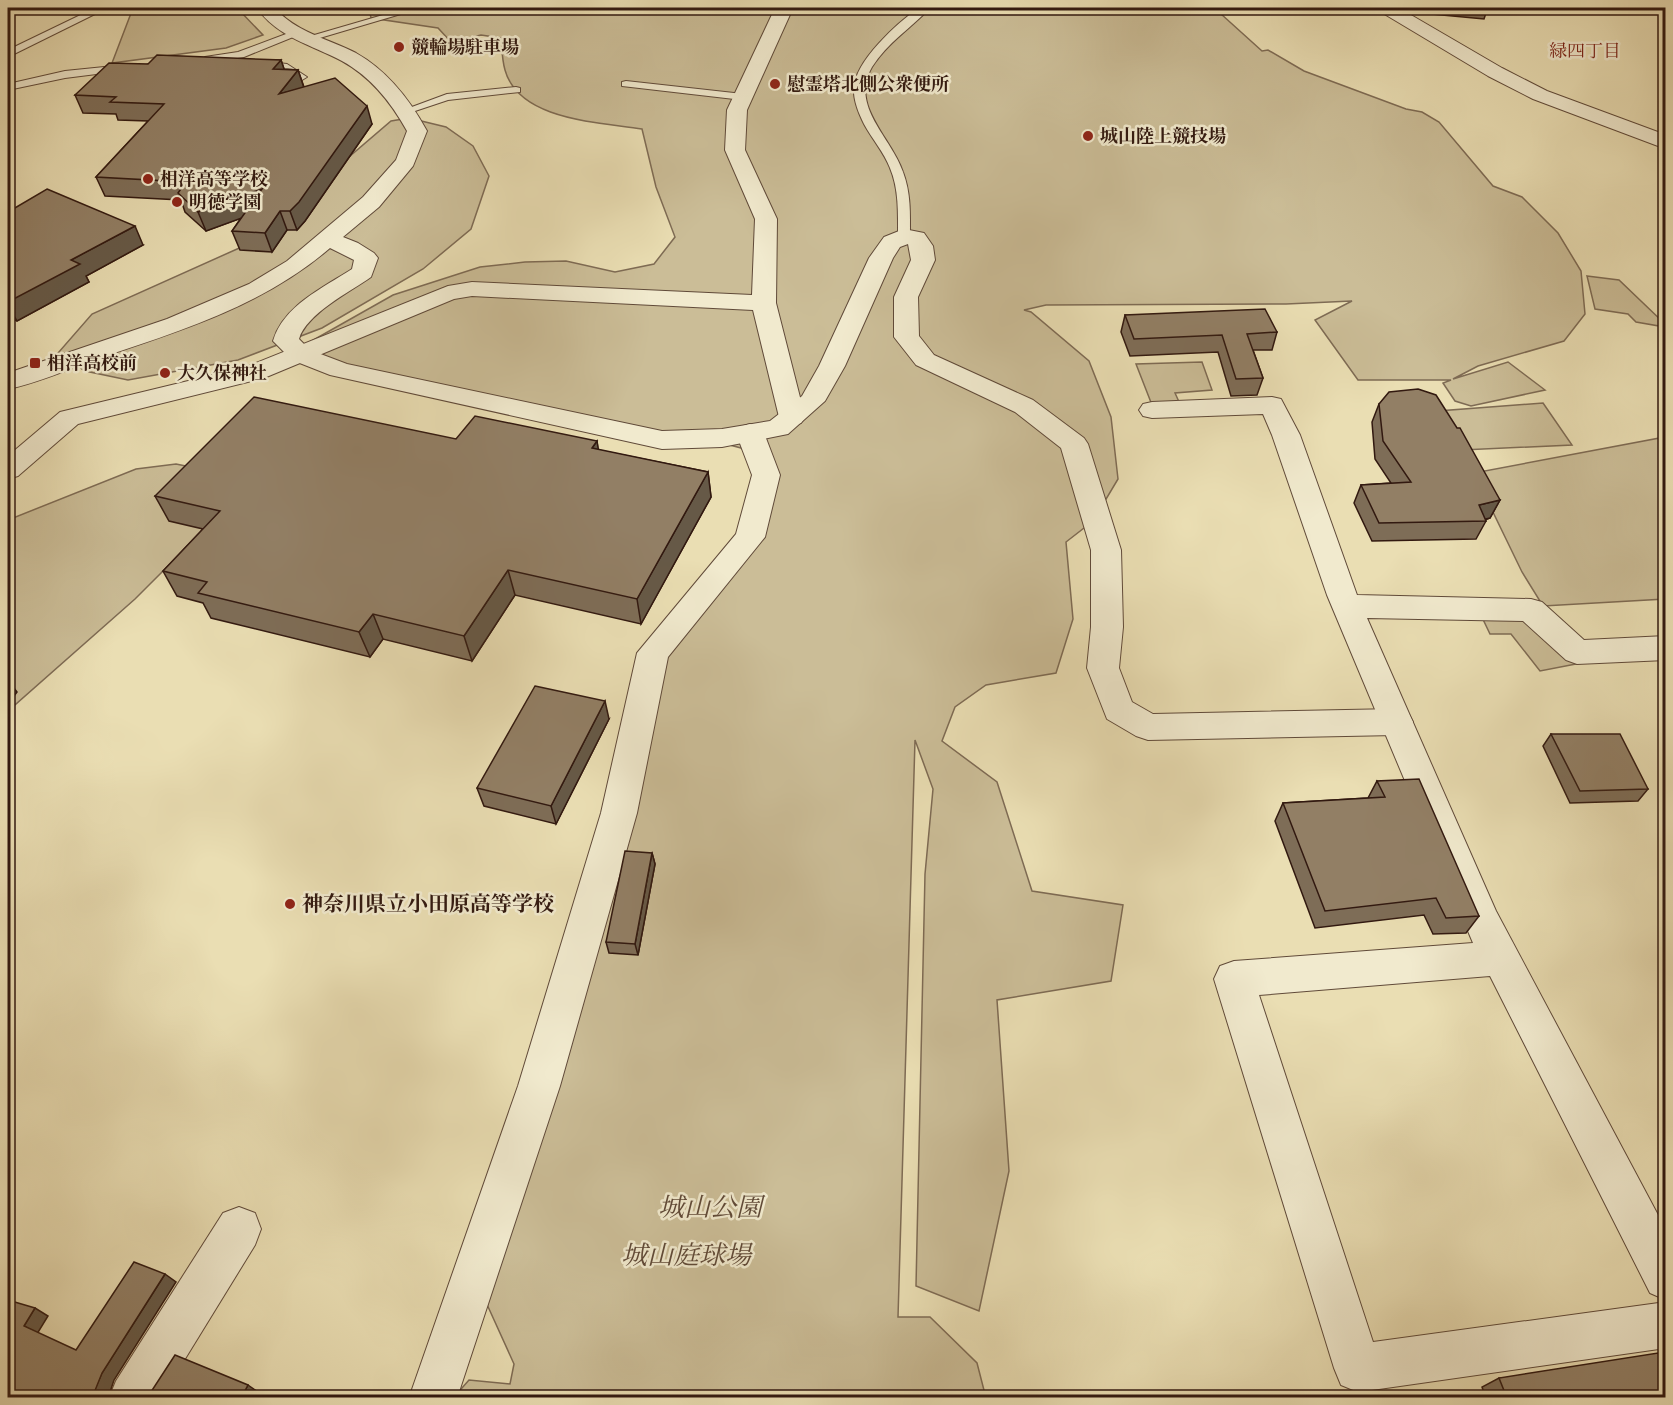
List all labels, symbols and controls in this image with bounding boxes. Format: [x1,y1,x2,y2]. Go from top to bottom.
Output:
place label: 競輪場駐車場 [411,36,519,59]
marker: 競輪場駐車場 [392,40,406,54]
district label: 緑四丁目 [1549,40,1621,63]
place label: 慰霊塔北側公衆便所 [787,73,949,96]
marker: 慰霊塔北側公衆便所 [768,77,782,91]
place label: 城山陸上競技場 [1100,125,1226,148]
marker: 城山陸上競技場 [1081,129,1095,143]
place label: 相洋高等学校 [160,168,268,191]
marker: 相洋高等学校 [141,172,155,186]
place label: 明徳学園 [189,191,261,214]
marker: 明徳学園 [170,195,184,209]
place label: 相洋高校前 [47,352,137,375]
marker: 相洋高校前 [28,356,42,370]
place label: 大久保神社 [177,362,267,385]
marker: 大久保神社 [158,366,172,380]
place label: 神奈川県立小田原高等学校 [302,892,554,918]
marker: 神奈川県立小田原高等学校 [283,897,297,911]
park label: 城山公園 [658,1192,766,1224]
park label: 城山庭球場 [621,1240,753,1272]

